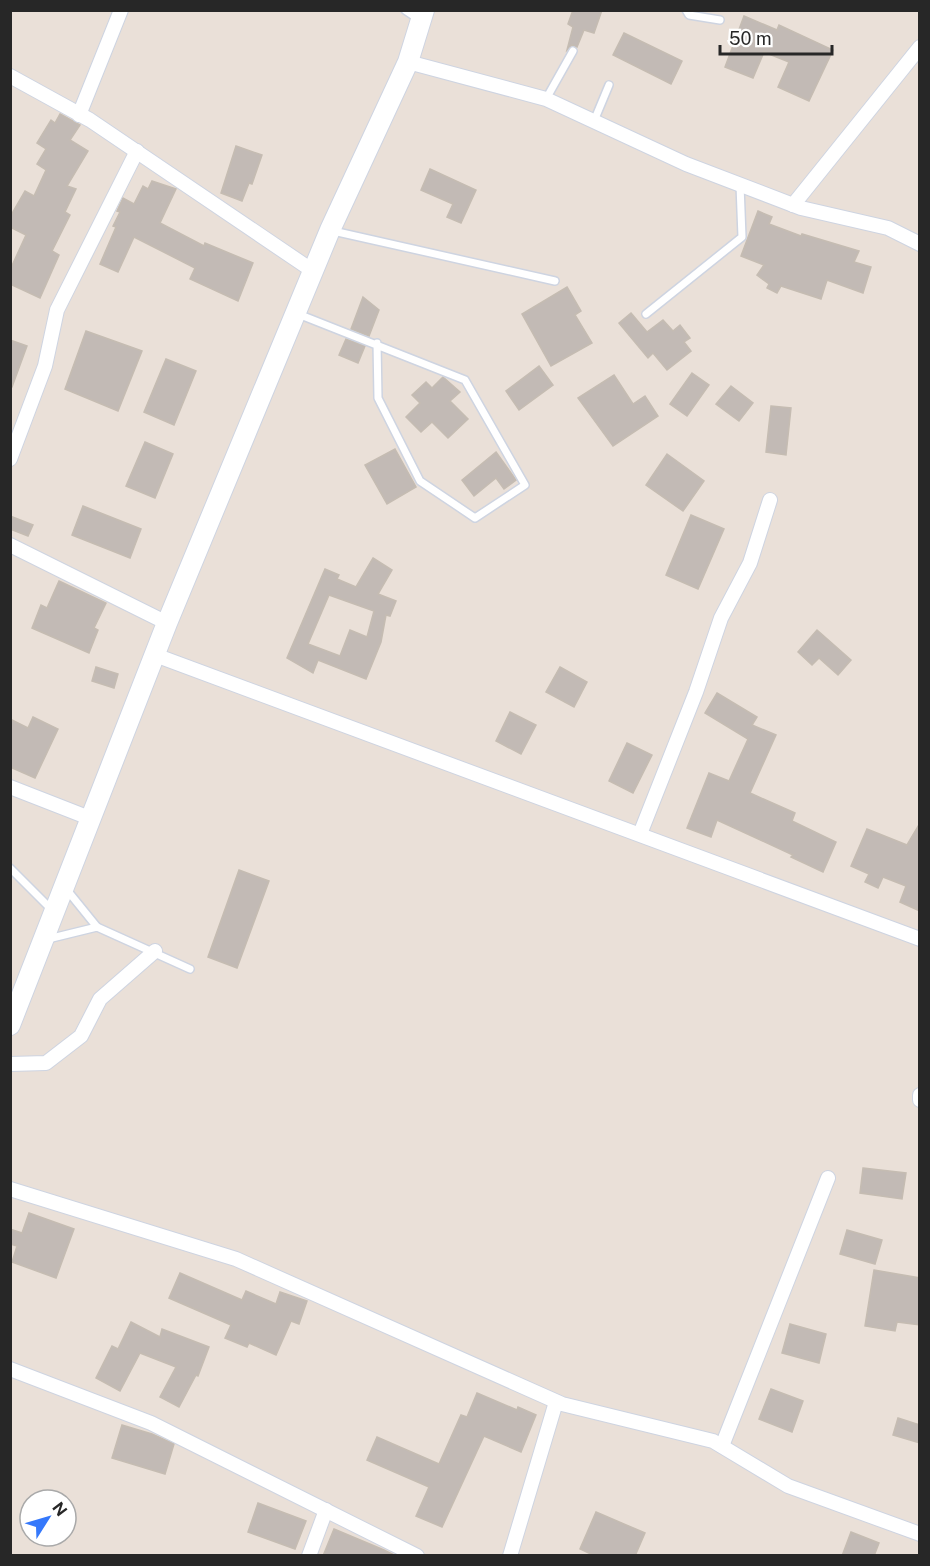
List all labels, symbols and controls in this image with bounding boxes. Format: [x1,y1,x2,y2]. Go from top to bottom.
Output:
scale bar [720,18,832,56]
text: 50 m [729,28,772,49]
north arrow [18,1488,78,1548]
text: N [48,1499,71,1520]

